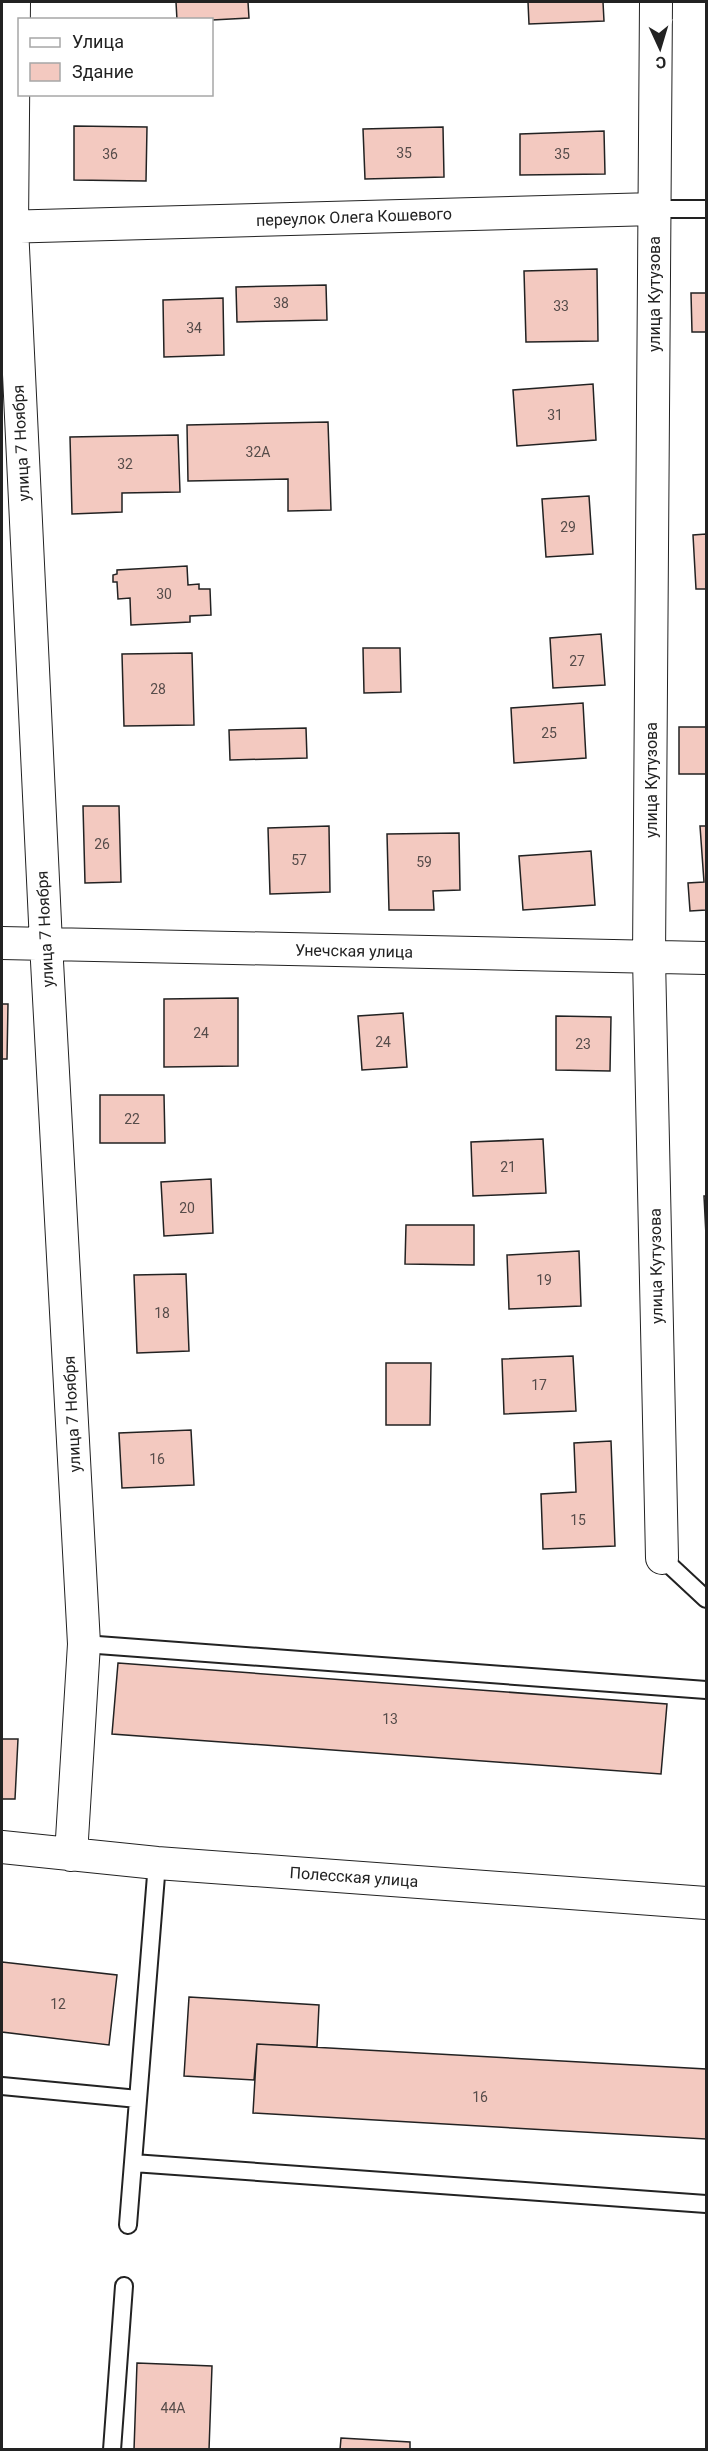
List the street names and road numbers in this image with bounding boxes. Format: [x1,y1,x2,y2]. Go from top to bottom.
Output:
street label: переулок Олега Кошевого [256,204,452,230]
street label: улица Кутузова [645,236,664,352]
street label: улица 7 Ноября [8,384,34,502]
street label: улица Кутузова [642,722,661,838]
street label: улица 7 Ноября [32,870,58,988]
street label: Унечская улица [295,940,413,962]
street label: улица Кутузова [645,1208,667,1324]
street label: улица 7 Ноября [59,1355,85,1473]
street label: Полесская улица [289,1863,419,1891]

